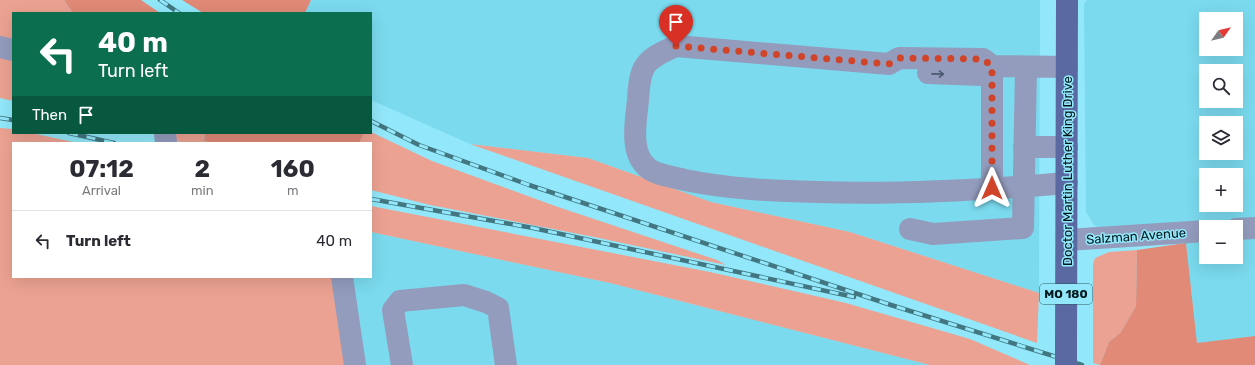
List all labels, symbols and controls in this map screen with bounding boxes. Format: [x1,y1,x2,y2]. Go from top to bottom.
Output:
pin [659,5,693,46]
icon: arrive [665,11,687,33]
north arrow [1199,12,1243,56]
map controls [1199,12,1243,264]
text: 40 m [98,26,168,59]
icon: left [32,28,84,80]
text: Turn left [98,60,168,82]
button: search [1199,64,1243,108]
one-way arrow [931,70,944,78]
street label: Doctor Martin Luther King Drive [1060,76,1076,266]
icon: arrive [75,104,97,126]
text: Then [32,106,67,124]
button: layers [1199,116,1243,160]
text: 07:12 [69,155,134,183]
text: 2 [195,155,210,183]
text: 160 [271,155,315,183]
position arrow [971,167,1013,209]
button: + [1199,168,1243,212]
text: Arrival [82,183,121,198]
text: min [191,183,214,198]
text: m [287,183,299,198]
button: − [1199,220,1243,264]
street label: Salzman Avenue [1086,225,1186,247]
icon: left [32,230,54,252]
text: Turn left [66,232,131,250]
text: 40 m [316,232,352,250]
road number: MO 180 [1040,284,1092,304]

